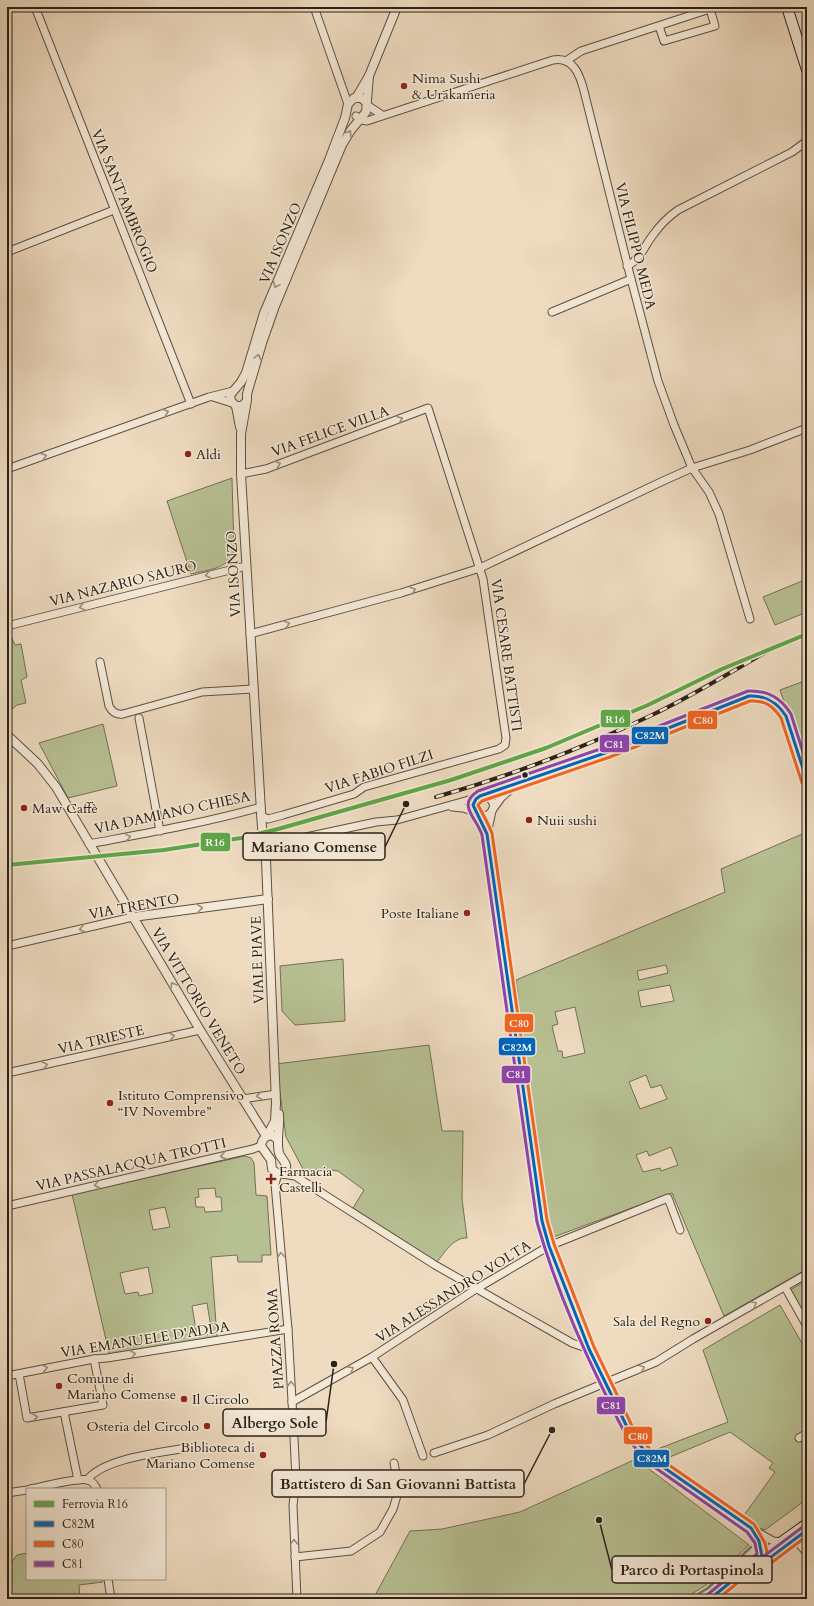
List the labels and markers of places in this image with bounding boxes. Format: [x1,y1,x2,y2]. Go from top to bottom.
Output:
place label: Nima Sushi & Urakameria [412,69,496,104]
marker: Nima Sushi & Urakameria [399,81,409,91]
place label: Aldi [196,445,221,464]
marker: Aldi [183,449,193,459]
unlabelled marker [520,770,530,780]
place label: Maw Caffè [32,799,98,818]
marker: Maw Caffè [19,803,29,813]
place label: Nuii sushi [537,811,597,830]
marker: Nuii sushi [524,815,534,825]
callout: Mariano Comense [243,833,385,860]
place label: Poste Italiane [381,904,459,923]
marker: Poste Italiane [462,908,472,918]
place label: Istituto Comprensivo “IV Novembre” [118,1086,244,1121]
marker: Istituto Comprensivo “IV Novembre” [105,1098,115,1108]
place label: Farmacia Castelli [279,1162,332,1197]
marker: Farmacia Castelli [266,1174,276,1184]
place label: Sala del Regno [613,1312,700,1331]
marker: Sala del Regno [703,1316,713,1326]
place label: Comune di Mariano Comense [67,1369,176,1404]
marker: Comune di Mariano Comense [54,1381,64,1391]
place label: Il Circolo [192,1390,249,1409]
marker: Il Circolo [179,1394,189,1404]
callout: Albergo Sole [223,1409,326,1436]
place label: Osteria del Circolo [87,1417,199,1436]
marker: Osteria del Circolo [202,1421,212,1431]
place label: Biblioteca di Mariano Comense [146,1438,255,1473]
marker: Biblioteca di Mariano Comense [258,1450,268,1460]
callout: Battistero di San Giovanni Battista [272,1470,524,1497]
callout: Parco di Portaspinola [612,1556,772,1583]

